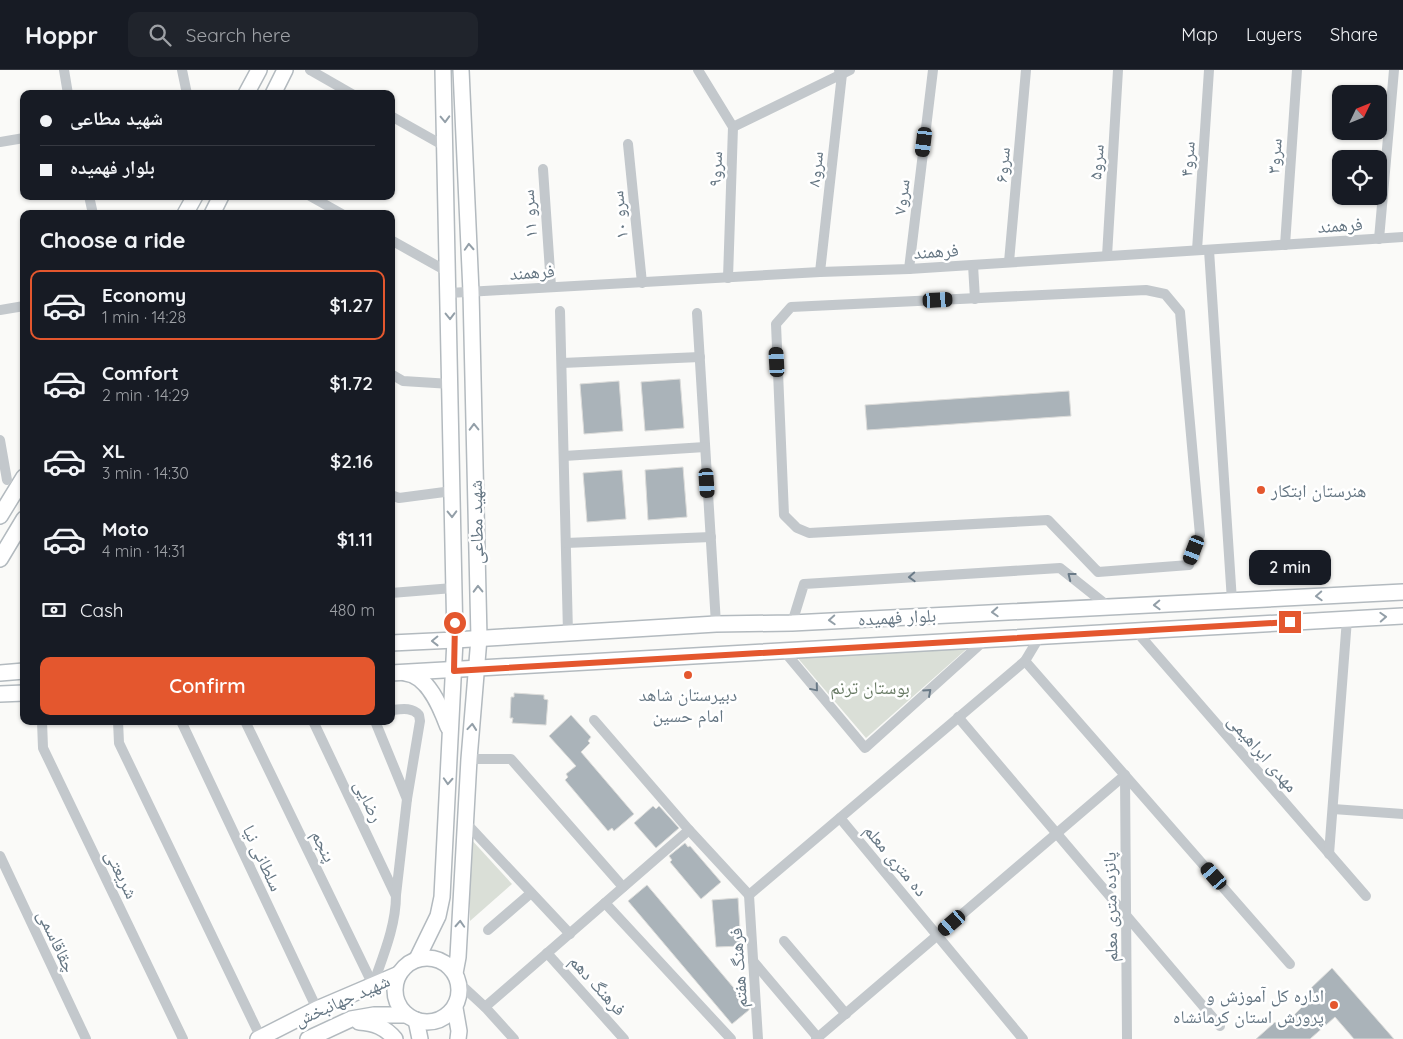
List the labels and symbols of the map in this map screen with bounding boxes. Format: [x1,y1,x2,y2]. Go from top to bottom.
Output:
north arrow [1332,85,1388,140]
one-way arrow [440,115,450,123]
car [914,126,933,158]
street label: سرو۳ [1261,137,1287,175]
street label: سرو۴ [1174,140,1200,178]
street label: سرو۵ [1083,143,1109,181]
street label: سرو۶ [989,146,1015,184]
street label: سرو۸ [802,150,828,188]
street label: سرو۹ [703,151,727,187]
street label: سرو۷ [887,178,915,216]
street label: ۱۱ سرو [516,189,542,239]
street label: سرو ۱۰ [605,190,633,240]
street label: فرهمند [1317,212,1363,238]
street label: فرهمند [913,238,959,264]
one-way arrow [463,243,474,251]
street label: فرهمند [509,259,555,285]
car [922,292,953,308]
one-way arrow [444,312,455,320]
car [768,347,785,377]
one-way arrow [469,423,479,430]
car [698,468,715,498]
place label: هنرستان ابتکار [1270,479,1367,502]
street label: شهید مطاعی [464,480,488,564]
marker: هنرستان ابتکار [1255,484,1267,496]
one-way arrow [447,510,457,518]
car [1181,533,1206,567]
callout: 2 min [1249,550,1331,584]
one-way arrow [907,572,915,583]
one-way arrow [1068,574,1077,582]
one-way arrow [473,585,483,593]
one-way arrow [1315,591,1323,602]
one-way arrow [1153,599,1161,610]
street label: بلوار فهمیده [857,603,937,631]
one-way arrow [991,607,999,618]
route end [1279,611,1301,633]
one-way arrow [1380,611,1388,622]
route start [444,612,466,634]
one-way arrow [828,615,836,626]
one-way arrow [431,636,438,646]
marker: دبیرستان شاهد امام حسین [682,669,694,681]
park label: بوستان ترنم [830,676,910,700]
place label: دبیرستان شاهد امام حسین [639,683,737,728]
one-way arrow [810,683,819,692]
one-way arrow [922,689,931,698]
street label: مهدی ابراهیمی [1223,709,1303,797]
one-way arrow [467,723,478,731]
street label: رضایی [349,776,389,826]
one-way arrow [442,777,453,785]
street label: ده متری معلم [858,819,933,901]
street label: سلطانی نیا [238,821,288,895]
street label: پنجم [306,826,342,866]
street label: شریعتی [100,846,144,902]
street label: پانزده متری معلم [1098,852,1123,962]
car [1198,860,1229,892]
street label: چقاقاسمی [32,906,82,976]
car [935,907,968,939]
one-way arrow [454,920,465,928]
street label: فرهنگ هفتم [724,927,753,1009]
street label: فرهنگ دهم [564,950,631,1021]
street label: شهید جهانبخش [291,969,393,1031]
place label: اداره کل آموزش و پرورش استان کرمانشاه [1173,984,1324,1028]
marker: اداره کل آموزش و پرورش استان کرمانشاه [1328,999,1340,1011]

